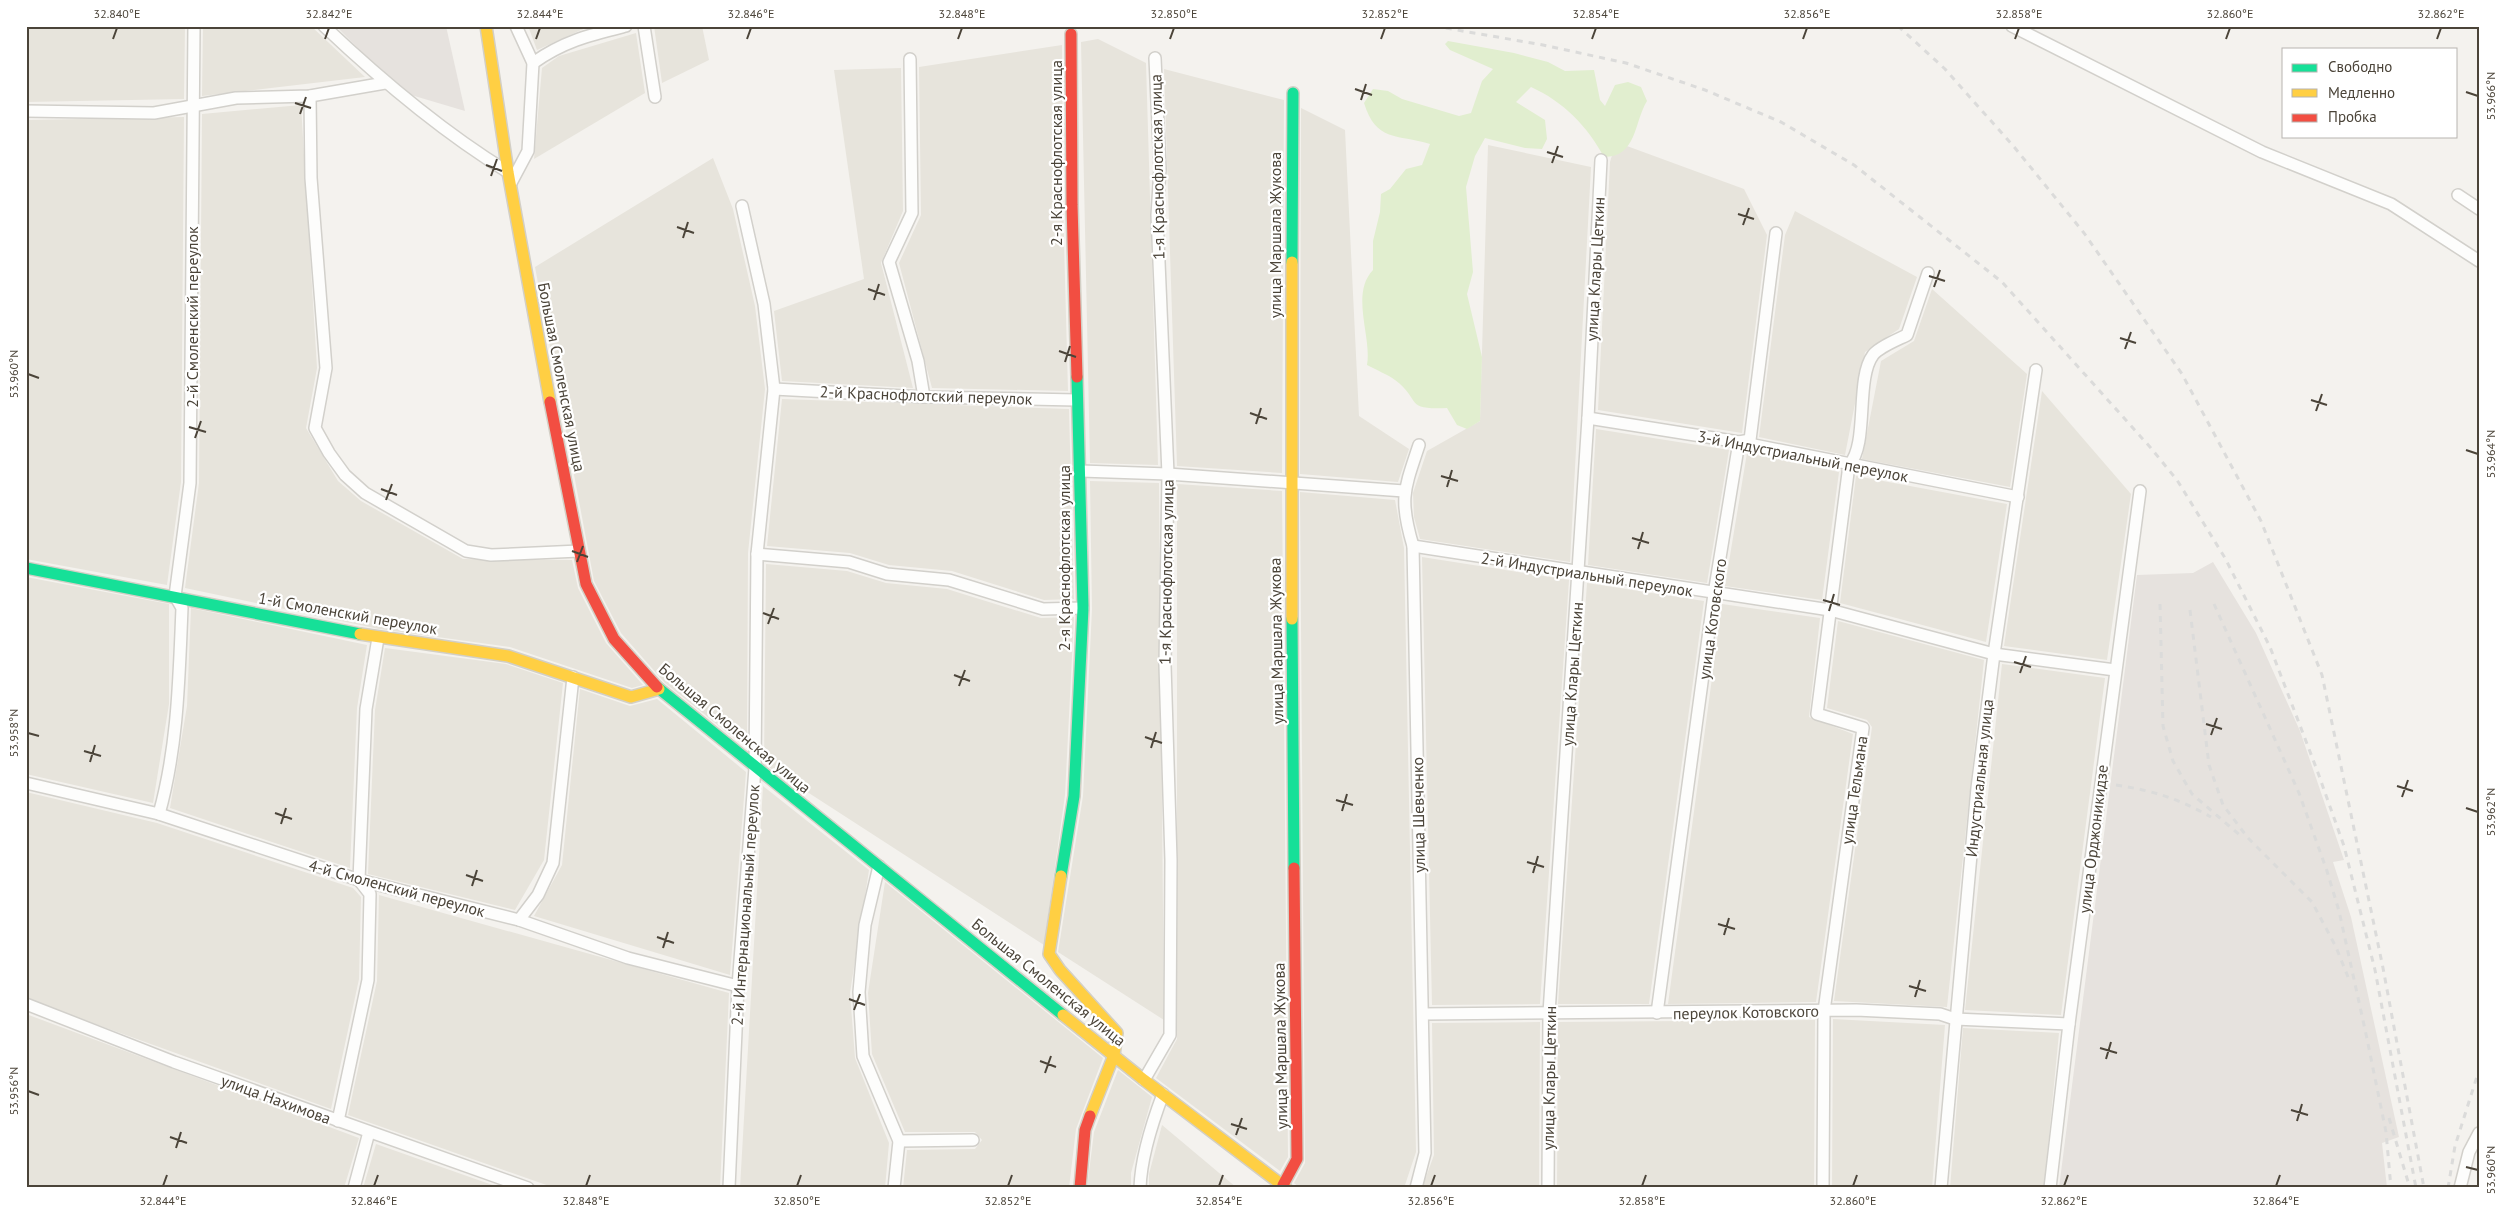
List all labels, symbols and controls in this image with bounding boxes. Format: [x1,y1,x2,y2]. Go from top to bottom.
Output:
text: 32.840°E [94,6,140,21]
text: 32.842°E [306,6,352,21]
text: 32.844°E [517,6,563,21]
text: 32.846°E [728,6,774,21]
text: 32.848°E [939,6,985,21]
text: 32.850°E [1151,6,1197,21]
text: 32.852°E [1362,6,1408,21]
text: 32.854°E [1573,6,1619,21]
text: 32.856°E [1784,6,1830,21]
text: 32.858°E [1996,6,2042,21]
text: 32.860°E [2207,6,2253,21]
text: 32.862°E [2418,6,2464,21]
legend [2282,48,2458,138]
text: Свободно [2328,57,2392,76]
street label: 2-я Краснофлотская улица [1046,60,1066,246]
text: 53.966°N [2483,72,2498,120]
street label: 1-я Краснофлотская улица [1145,74,1169,260]
text: Медленно [2328,83,2395,102]
text: Пробка [2328,107,2377,126]
street label: улица Маршала Жукова [1265,152,1285,318]
street label: улица Клары Цеткин [1581,196,1609,342]
street label: 2-й Смоленский переулок [182,226,202,408]
street label: Большая Смоленская улица [534,281,590,473]
text: 53.960°N [6,350,21,398]
street label: 2-й Краснофлотский переулок [819,381,1033,409]
street label: 3-й Индустриальный переулок [1696,426,1910,486]
text: 53.964°N [2483,430,2498,478]
street label: 2-я Краснофлотская улица [1054,465,1074,651]
street label: 1-я Краснофлотская улица [1154,479,1178,665]
street label: 2-й Индустриальный переулок [1480,547,1695,601]
street label: улица Котовского [1694,557,1730,681]
street label: улица Маршала Жукова [1265,558,1287,724]
street label: 1-й Смоленский переулок [257,587,439,639]
street label: улица Клары Цеткин [1557,601,1587,747]
street label: Большая Смоленская улица [655,658,815,798]
street label: Индустриальная улица [1961,698,1997,858]
text: 53.958°N [6,709,21,757]
street label: улица Тельмана [1836,734,1872,846]
street label: улица Шевченко [1407,757,1429,873]
street label: улица Орджоникидзе [2074,763,2112,915]
street label: 2-й Интернациональный переулок [727,783,763,1026]
text: 53.962°N [2483,788,2498,836]
street label: 4-й Смоленский переулок [307,855,488,921]
street label: Большая Смоленская улица [968,914,1130,1050]
street label: улица Маршала Жукова [1269,963,1291,1129]
street label: переулок Котовского [1673,1001,1819,1023]
street label: улица Клары Цеткин [1538,1006,1560,1150]
text: 53.956°N [6,1067,21,1115]
street label: улица Нахимова [218,1070,334,1128]
text: 53.960°N [2483,1146,2498,1194]
text: 32.844°E [140,1193,186,1208]
text: 32.846°E [351,1193,397,1208]
text: 32.848°E [563,1193,609,1208]
text: 32.850°E [774,1193,820,1208]
text: 32.852°E [985,1193,1031,1208]
text: 32.854°E [1196,1193,1242,1208]
text: 32.856°E [1408,1193,1454,1208]
text: 32.858°E [1619,1193,1665,1208]
text: 32.860°E [1830,1193,1876,1208]
text: 32.862°E [2041,1193,2087,1208]
text: 32.864°E [2253,1193,2299,1208]

